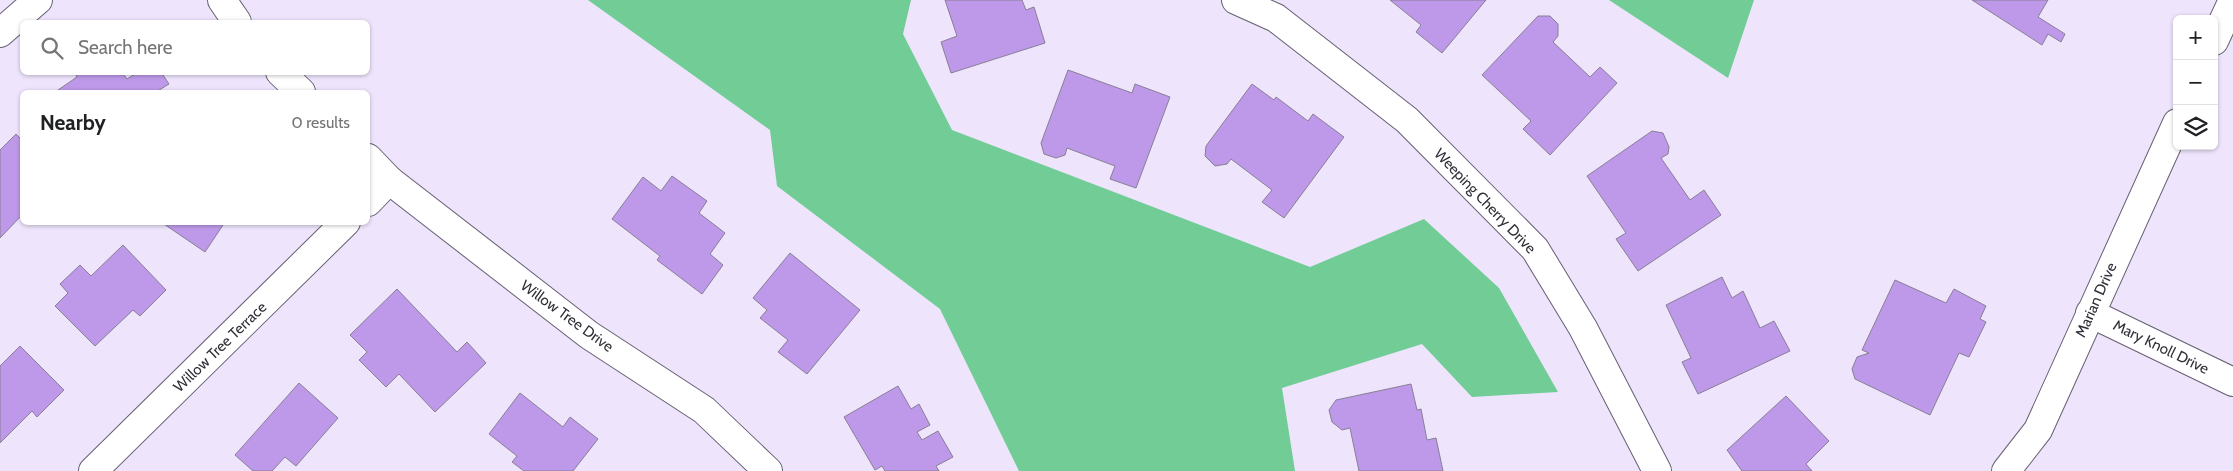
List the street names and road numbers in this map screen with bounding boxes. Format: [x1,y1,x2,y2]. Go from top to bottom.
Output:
street label: Weeping Cherry Drive [1430,145,1540,257]
street label: Marian Drive [2072,260,2121,340]
street label: Willow Tree Drive [517,276,617,356]
street label: Willow Tree Terrace [170,298,270,396]
street label: Mary Knoll Drive [2110,316,2212,378]

